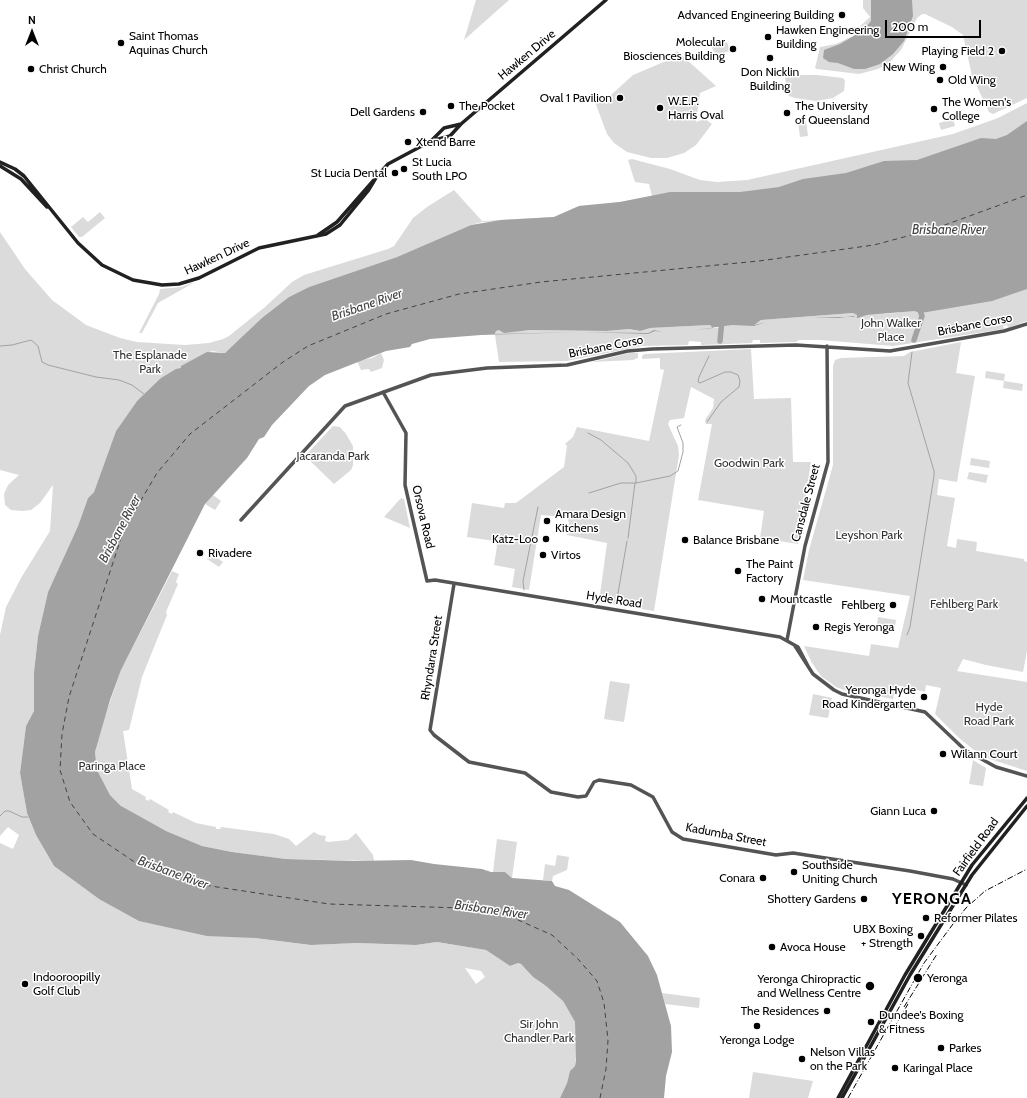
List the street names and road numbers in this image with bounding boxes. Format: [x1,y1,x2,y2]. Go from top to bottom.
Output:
street label: Hawken Drive [495,27,559,83]
street label: Hawken Drive [182,236,252,278]
street label: Brisbane Corso [937,311,1013,339]
street label: Brisbane Corso [568,333,644,361]
street label: Cansdale Street [789,463,823,543]
street label: Orsova Road [409,484,437,550]
street label: Hyde Road [585,589,643,611]
street label: Rhyndarra Street [418,615,446,701]
street label: Fairfield Road [950,815,1002,879]
street label: Kadumba Street [684,820,768,850]

